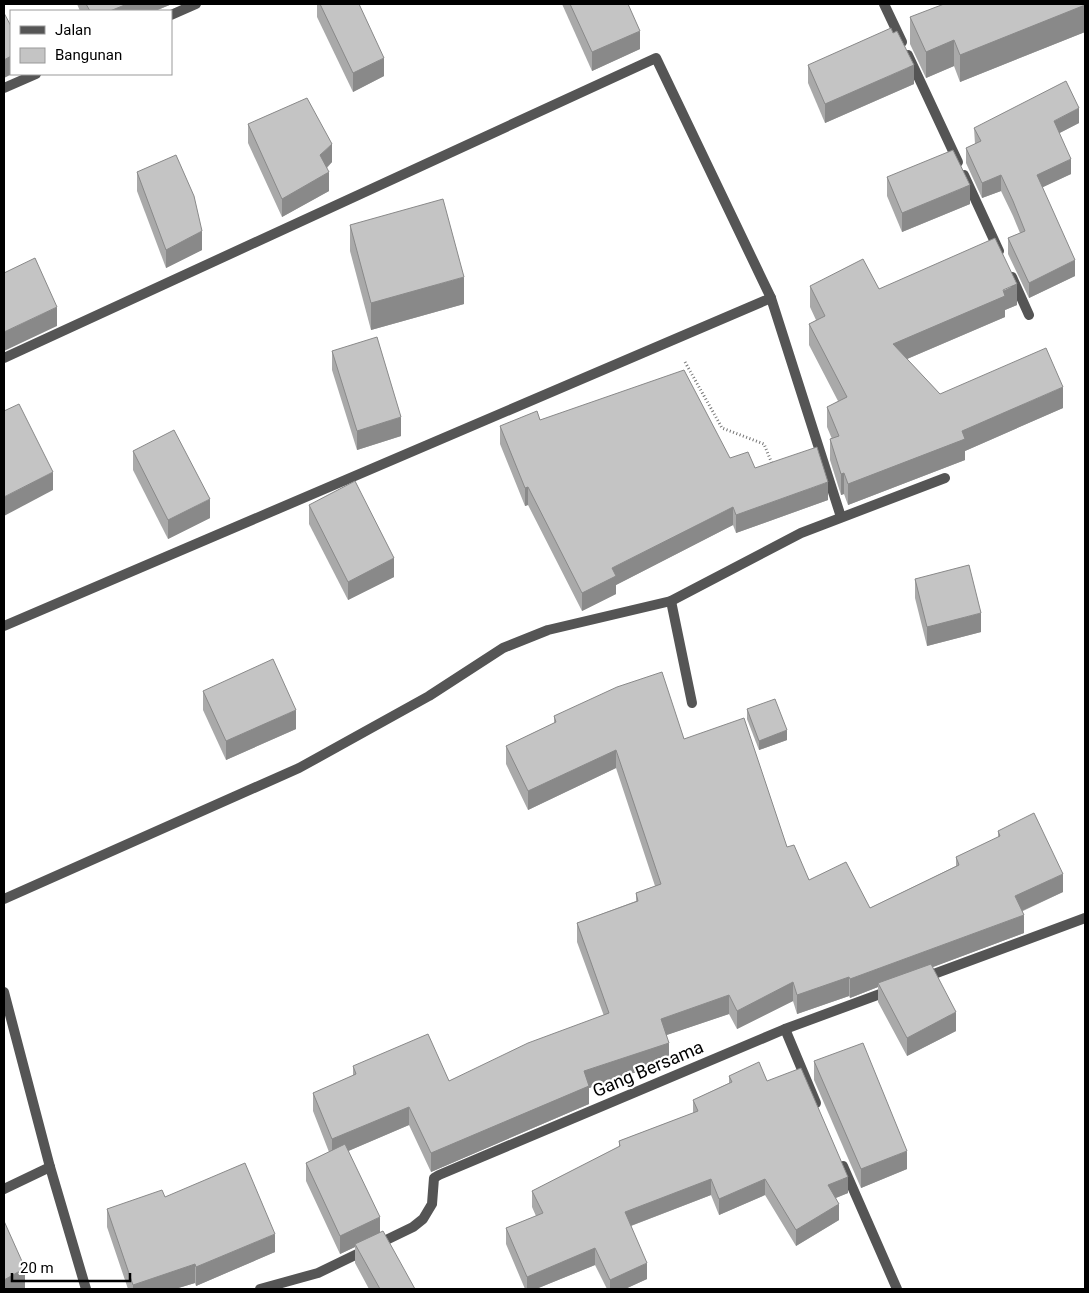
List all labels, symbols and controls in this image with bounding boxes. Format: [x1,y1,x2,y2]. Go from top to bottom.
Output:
legend [10,10,172,75]
text: Jalan [55,21,92,39]
text: Bangunan [55,46,122,64]
street label: Gang Bersama [589,1036,706,1101]
scale bar [12,1250,130,1282]
text: 20 m [20,1259,54,1277]

